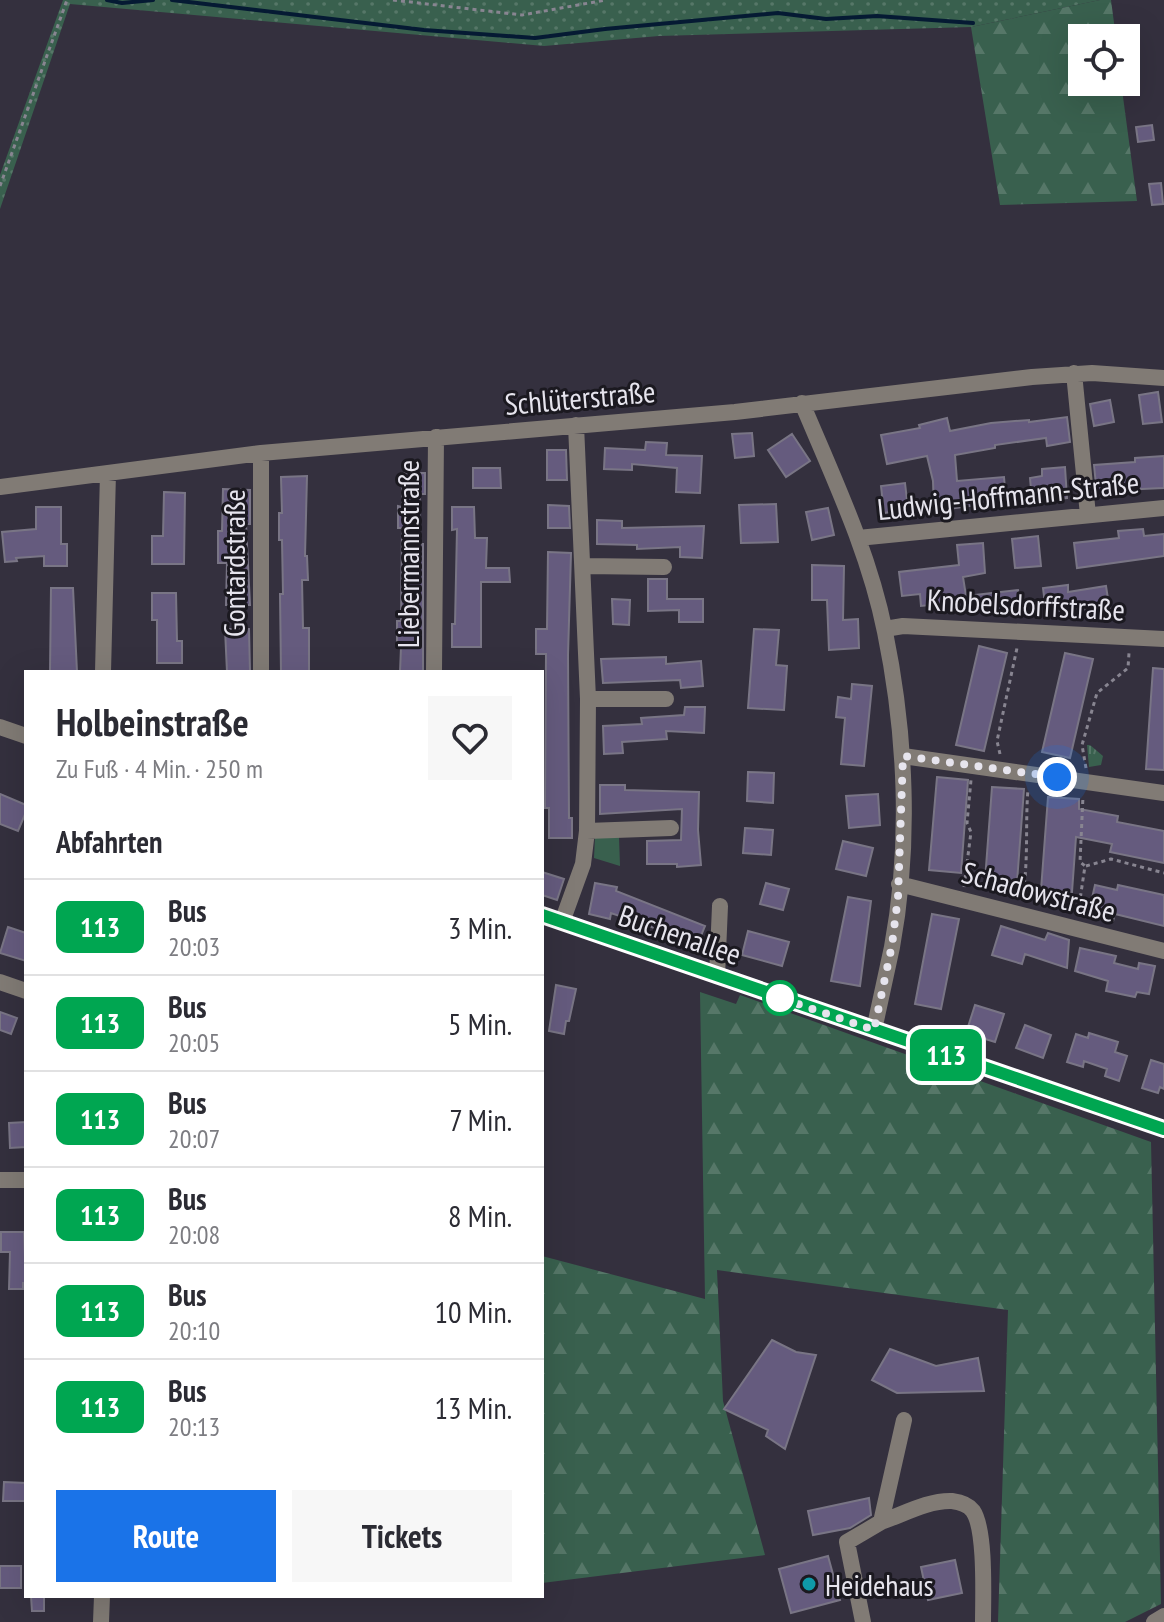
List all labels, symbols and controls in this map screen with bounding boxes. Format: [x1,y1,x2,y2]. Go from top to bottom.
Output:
map controls [1068,24,1140,96]
button: locate [1068,24,1140,96]
street label: Schlüterstraße [503,371,657,423]
street label: Liebermannstraße [388,460,427,648]
street label: Ludwig-Hoffmann-Straße [875,462,1141,528]
street label: Gontardstraße [214,489,253,637]
street label: Knobelsdorffstraße [926,579,1126,629]
button: heart [428,696,512,780]
text: Holbeinstraße [56,697,249,746]
text: Zu Fuß · 4 Min. · 250 m [56,752,263,785]
your location [1037,757,1077,797]
text: Abfahrten [56,822,162,861]
street label: Schadowstraße [958,852,1120,930]
text: Bus [168,891,207,930]
street label: Buchenallee [614,895,746,973]
text: 113 [80,908,120,945]
text: 3 Min. [448,908,512,947]
text: 20:03 [168,930,220,963]
unlabelled marker [763,981,797,1015]
text: Bus [168,987,207,1026]
text: 113 [80,1004,120,1041]
text: 5 Min. [448,1004,512,1043]
text: 20:05 [168,1026,220,1059]
line badge: 113 [900,1029,992,1081]
text: 113 [926,1036,966,1073]
text: Bus [168,1083,207,1122]
text: 113 [80,1100,120,1137]
text: 7 Min. [449,1100,512,1139]
text: 20:07 [168,1122,220,1155]
text: Bus [168,1179,207,1218]
text: 113 [80,1196,120,1233]
text: 8 Min. [448,1196,512,1235]
text: 20:08 [168,1218,220,1251]
text: Bus [168,1275,207,1314]
text: 113 [80,1292,120,1329]
text: 10 Min. [435,1292,512,1331]
text: 20:10 [168,1314,220,1347]
text: Bus [168,1371,207,1410]
text: 113 [80,1388,120,1425]
text: 13 Min. [435,1388,512,1427]
text: 20:13 [168,1410,220,1443]
button: Route [56,1490,276,1582]
button: Tickets [292,1490,512,1582]
place label: Heidehaus [825,1565,934,1604]
marker: Heidehaus [800,1575,818,1593]

